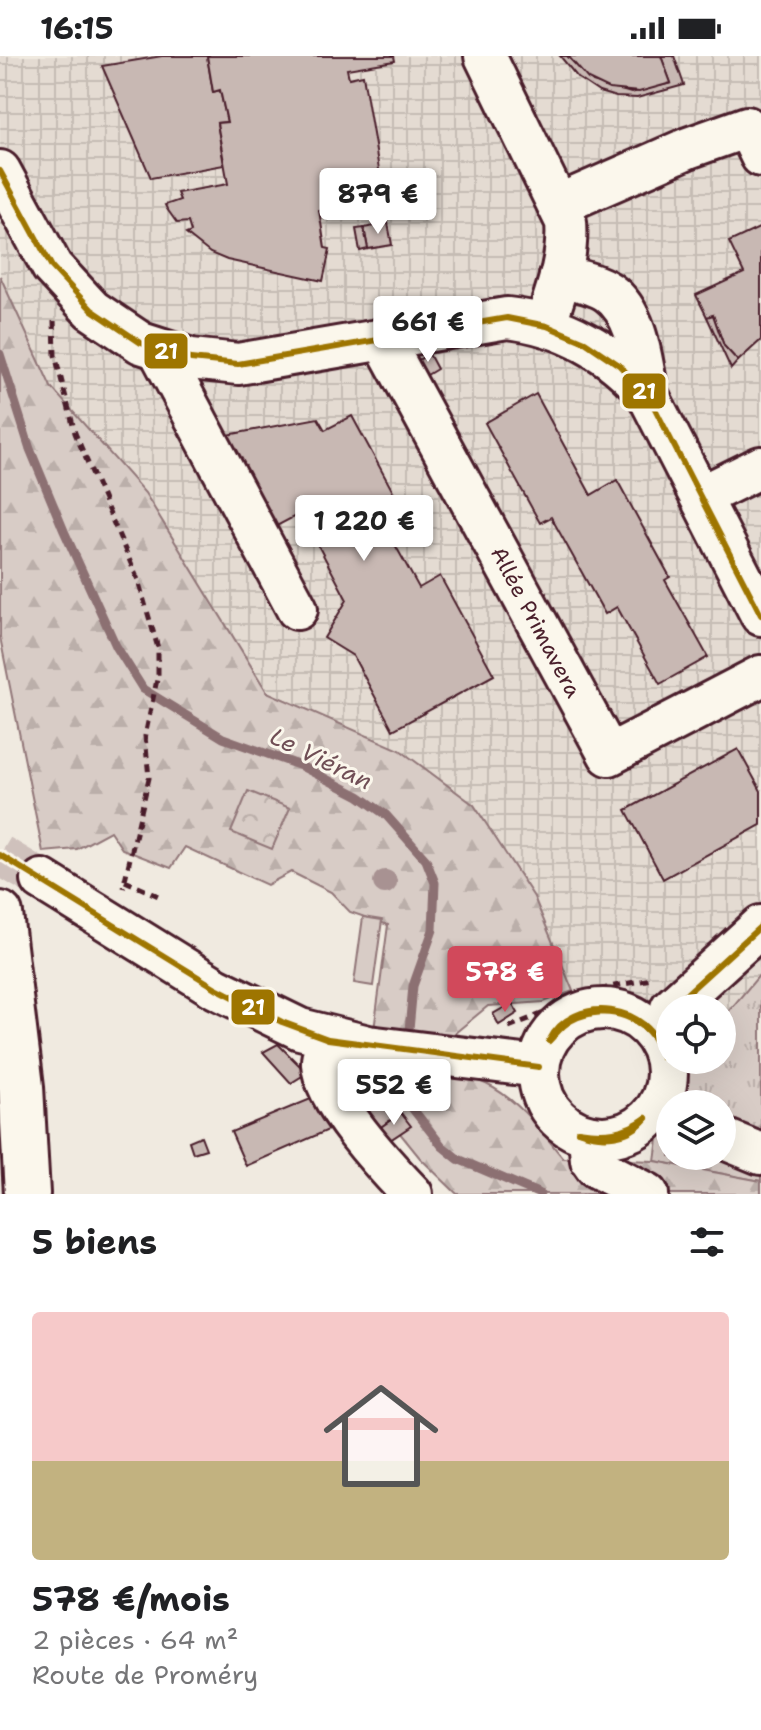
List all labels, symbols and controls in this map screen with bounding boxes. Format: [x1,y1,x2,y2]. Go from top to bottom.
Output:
text: 16:15 [40,8,114,49]
pin: 879 € [322,168,434,236]
text: 879 € [337,176,419,211]
pin: 661 € [372,296,484,364]
text: 661 € [391,304,465,339]
line badge: 21 [143,332,189,370]
text: 21 [154,337,178,366]
line badge: 21 [621,372,667,410]
text: 21 [632,377,656,406]
pin: 1 220 € [290,495,438,563]
text: 1 220 € [313,503,415,538]
street label: Allée Primavera [484,541,588,703]
water label: Le Viéran [265,720,377,798]
pin: 578 € [449,946,561,1014]
text: 578 € [465,954,545,989]
line badge: 21 [230,988,276,1026]
text: 21 [241,993,265,1022]
map controls [656,994,736,1170]
button: locate [656,994,736,1074]
pin: 552 € [338,1059,450,1127]
text: 552 € [356,1067,432,1102]
button: layers [656,1090,736,1170]
text: 5 biens [32,1219,157,1265]
icon: filters [685,1220,729,1264]
icon: home [309,1364,453,1508]
text: 578 €/mois [32,1576,230,1622]
text: 2 pièces · 64 m² [32,1622,239,1657]
text: Route de Proméry [32,1657,258,1692]

